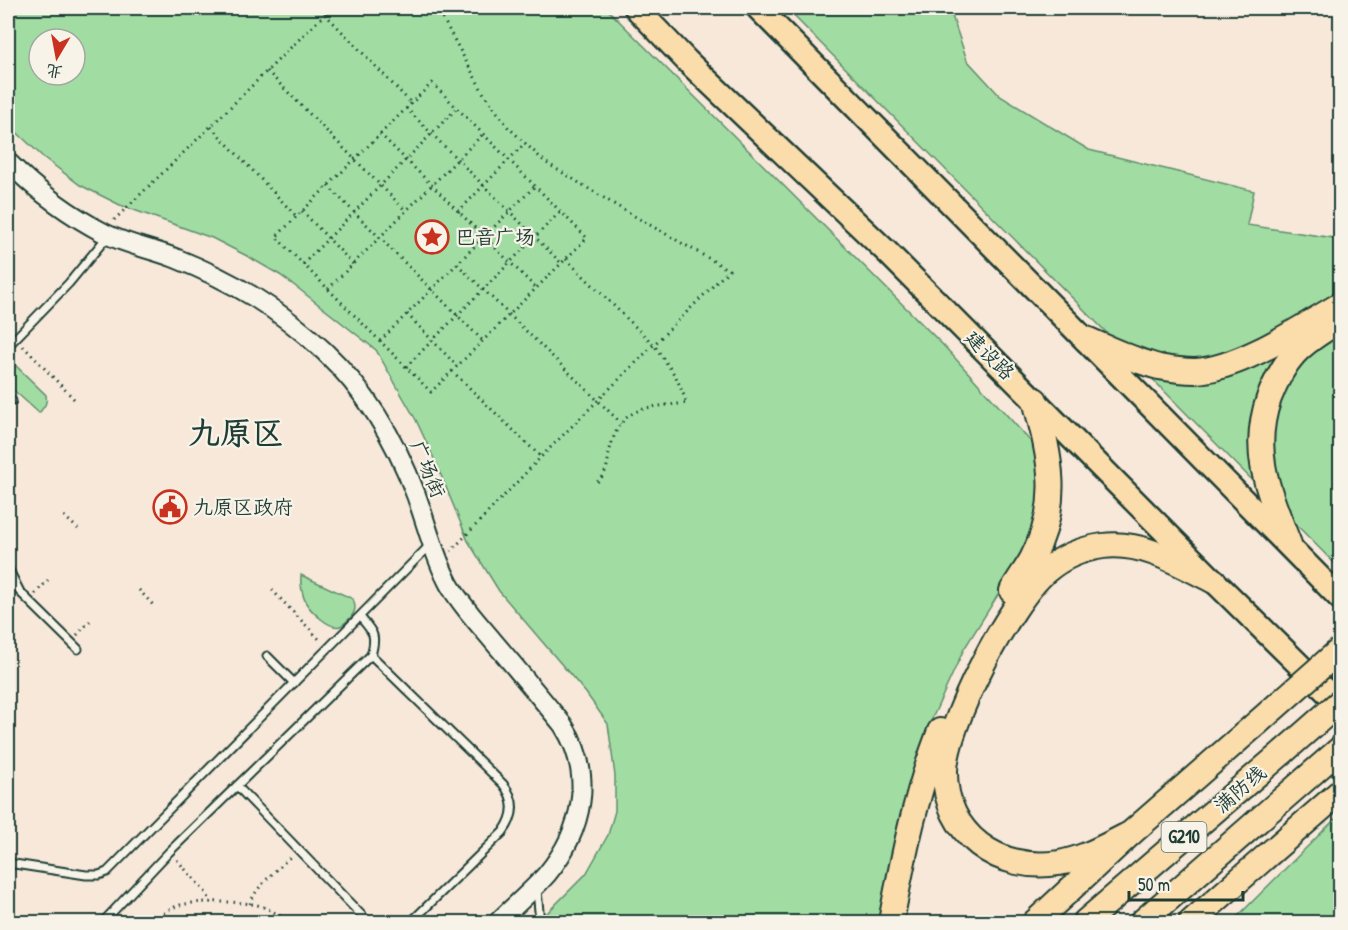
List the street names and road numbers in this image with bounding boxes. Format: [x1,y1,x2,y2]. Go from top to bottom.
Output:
street label: 建设路 [960,324,1022,386]
street label: 广场街 [404,436,453,502]
street label: 满防线 [1208,759,1271,818]
road number: G210 [1162,822,1206,852]

